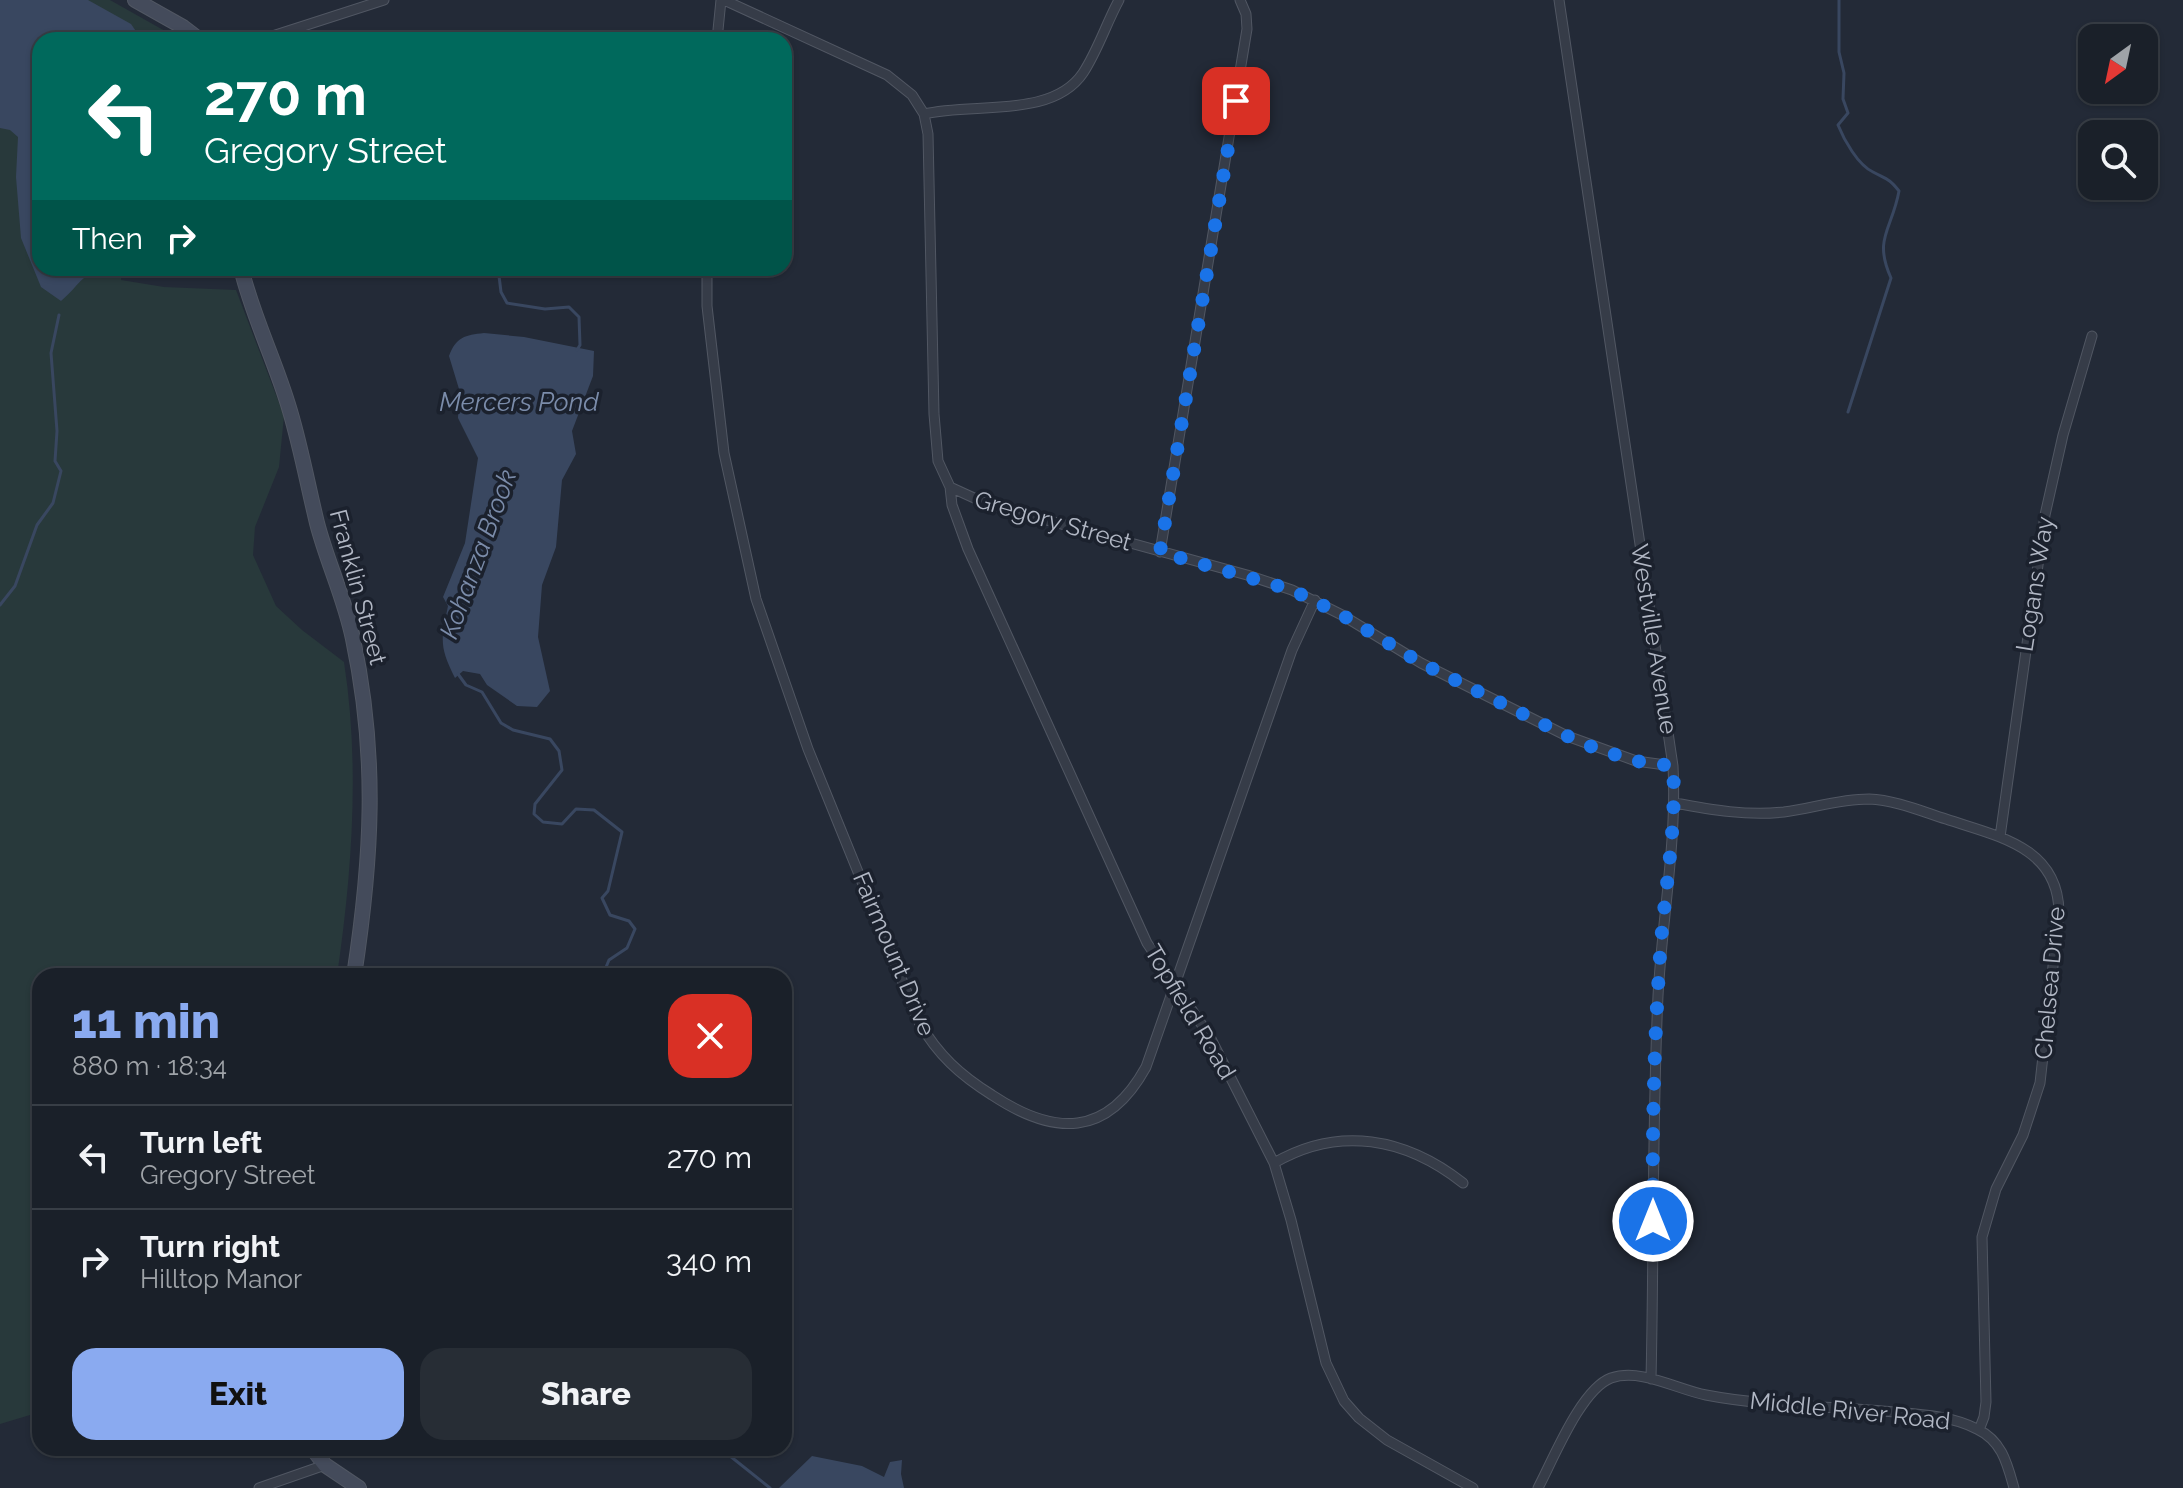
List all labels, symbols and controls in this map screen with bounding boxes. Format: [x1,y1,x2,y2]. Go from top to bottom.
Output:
north arrow [2078,24,2158,104]
map controls [2078,24,2158,200]
text: 270 m [204,62,367,128]
icon: left [72,64,176,168]
pin [1202,67,1270,135]
icon: arrive [1214,79,1258,123]
button: search [2078,120,2158,200]
text: Gregory Street [204,129,447,171]
icon: right [159,216,203,260]
text: Then [72,221,143,256]
water label: Mercers Pond [439,387,599,417]
water label: Kohanza Brook [434,465,522,643]
street label: Gregory Street [971,484,1135,557]
street label: Franklin Street [324,506,393,668]
street label: Logans Way [2010,514,2059,654]
street label: Westville Avenue [1625,542,1684,736]
street label: Fairmount Drive [847,868,942,1040]
street label: Chelsea Drive [2028,905,2071,1061]
street label: Topfield Road [1139,939,1242,1084]
text: 11 min [72,993,220,1049]
button: close [668,994,752,1078]
text: 880 m · 18:34 [72,1051,227,1081]
text: Turn left [140,1125,262,1160]
icon: left [72,1135,116,1179]
text: 270 m [667,1140,752,1175]
text: Gregory Street [140,1160,315,1190]
position arrow [1611,1179,1695,1263]
text: Turn right [140,1229,280,1264]
icon: right [72,1239,116,1283]
text: 340 m [666,1244,752,1279]
text: Hilltop Manor [140,1264,302,1294]
button: Exit [72,1348,404,1440]
button: Share [420,1348,752,1440]
street label: Middle River Road [1748,1386,1952,1435]

